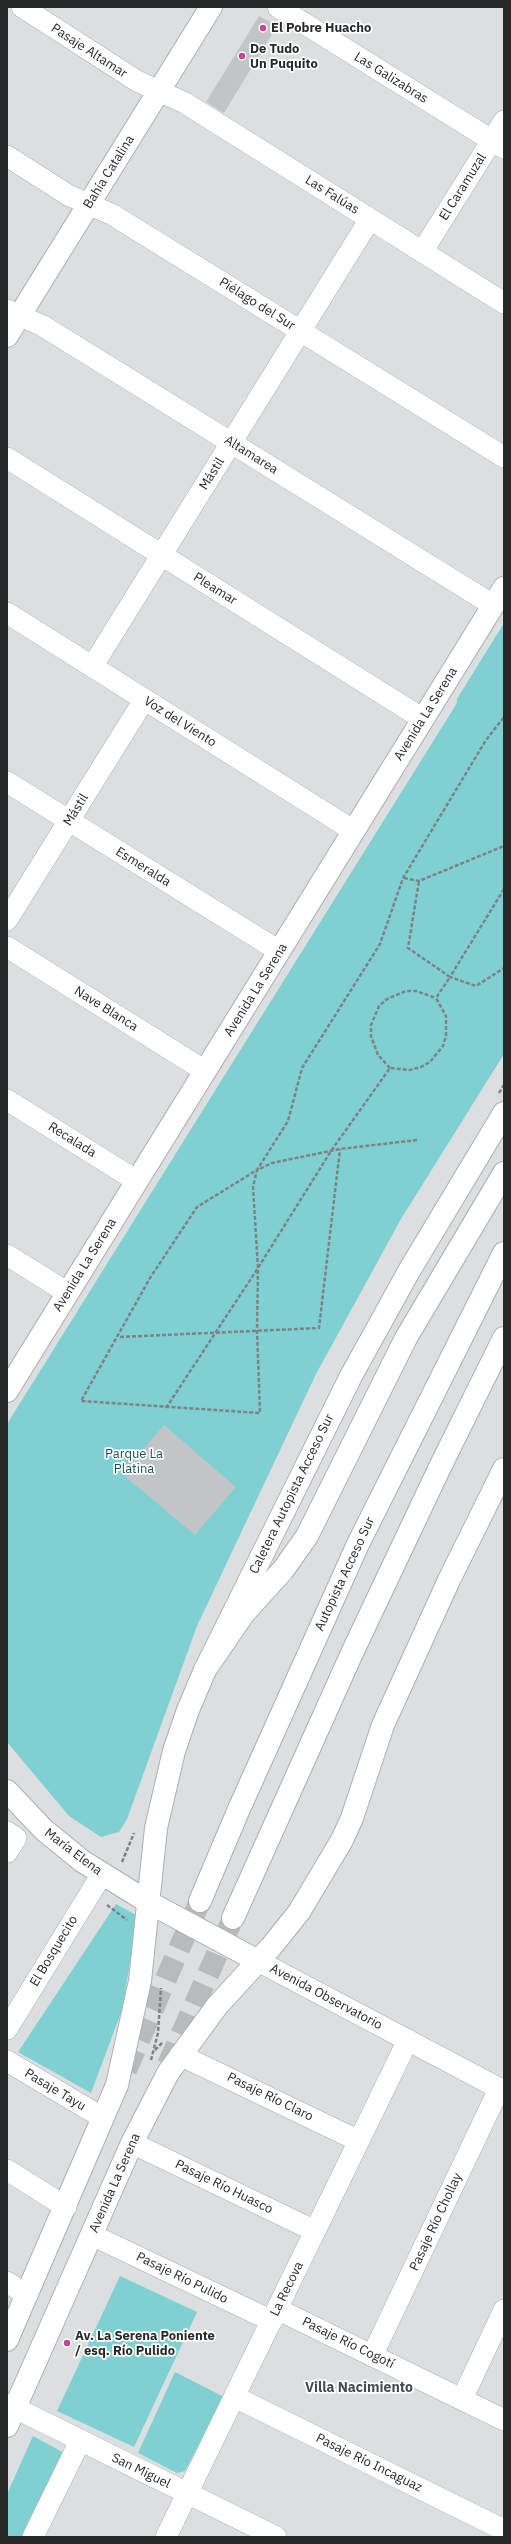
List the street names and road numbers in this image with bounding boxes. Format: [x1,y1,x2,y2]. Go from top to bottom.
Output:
street label: Pasaje Altamar [48,21,130,81]
street label: Las Galizabras [351,49,431,107]
street label: Bahía Catalina [80,132,138,212]
street label: El Caramuzal [436,151,490,223]
street label: Las Falúas [302,172,362,218]
street label: Piélago del Sur [216,274,298,334]
street label: Altamarea [221,432,281,478]
street label: Mástil [196,455,228,493]
street label: Pleamar [190,570,240,608]
street label: Avenida La Serena [391,664,461,764]
street label: Voz del Viento [141,693,219,751]
street label: Mástil [60,791,92,829]
street label: Esmeralda [113,844,173,890]
street label: Avenida La Serena [221,940,291,1040]
street label: Nave Blanca [71,983,141,1035]
street label: Recalada [45,1119,99,1161]
street label: Avenida La Serena [50,1215,120,1315]
street label: Caletera Autopista Acceso Sur [246,1412,338,1576]
street label: Autopista Acceso Sur [312,1515,378,1633]
street label: María Elena [41,1825,105,1879]
street label: El Bosquecito [27,1913,81,1989]
street label: Avenida Observatorio [267,1961,385,2033]
street label: Pasaje Tayu [22,2066,88,2114]
street label: Pasaje Río Claro [224,2069,316,2125]
street label: Avenida La Serena [86,2131,144,2235]
street label: Pasaje Río Huasco [173,2157,275,2217]
street label: Pasaje Río Chollay [406,2170,466,2274]
street label: Pasaje Río Pulido [134,2249,230,2307]
street label: La Recova [267,2259,307,2319]
street label: Pasaje Río Cogotí [299,2314,397,2372]
street label: Pasaje Río Incaguaz [313,2430,425,2496]
street label: San Miguel [109,2450,173,2492]

